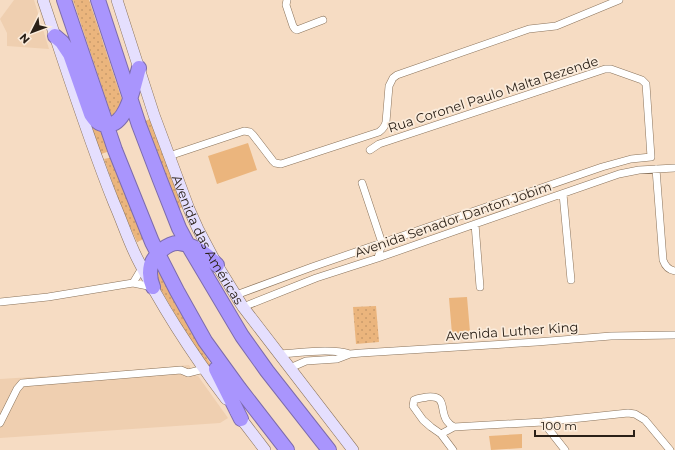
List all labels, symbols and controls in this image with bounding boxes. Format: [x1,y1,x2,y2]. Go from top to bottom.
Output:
north arrow [12,12,52,52]
text: N [16,31,33,47]
street label: Rua Coronel Paulo Malta Rezende [386,52,600,136]
street label: Avenida das Américas [169,173,247,307]
street label: Avenida Senador Danton Jobim [352,178,554,260]
street label: Avenida Luther King [445,318,579,344]
scale bar [535,412,634,438]
text: 100 m [541,418,577,433]

